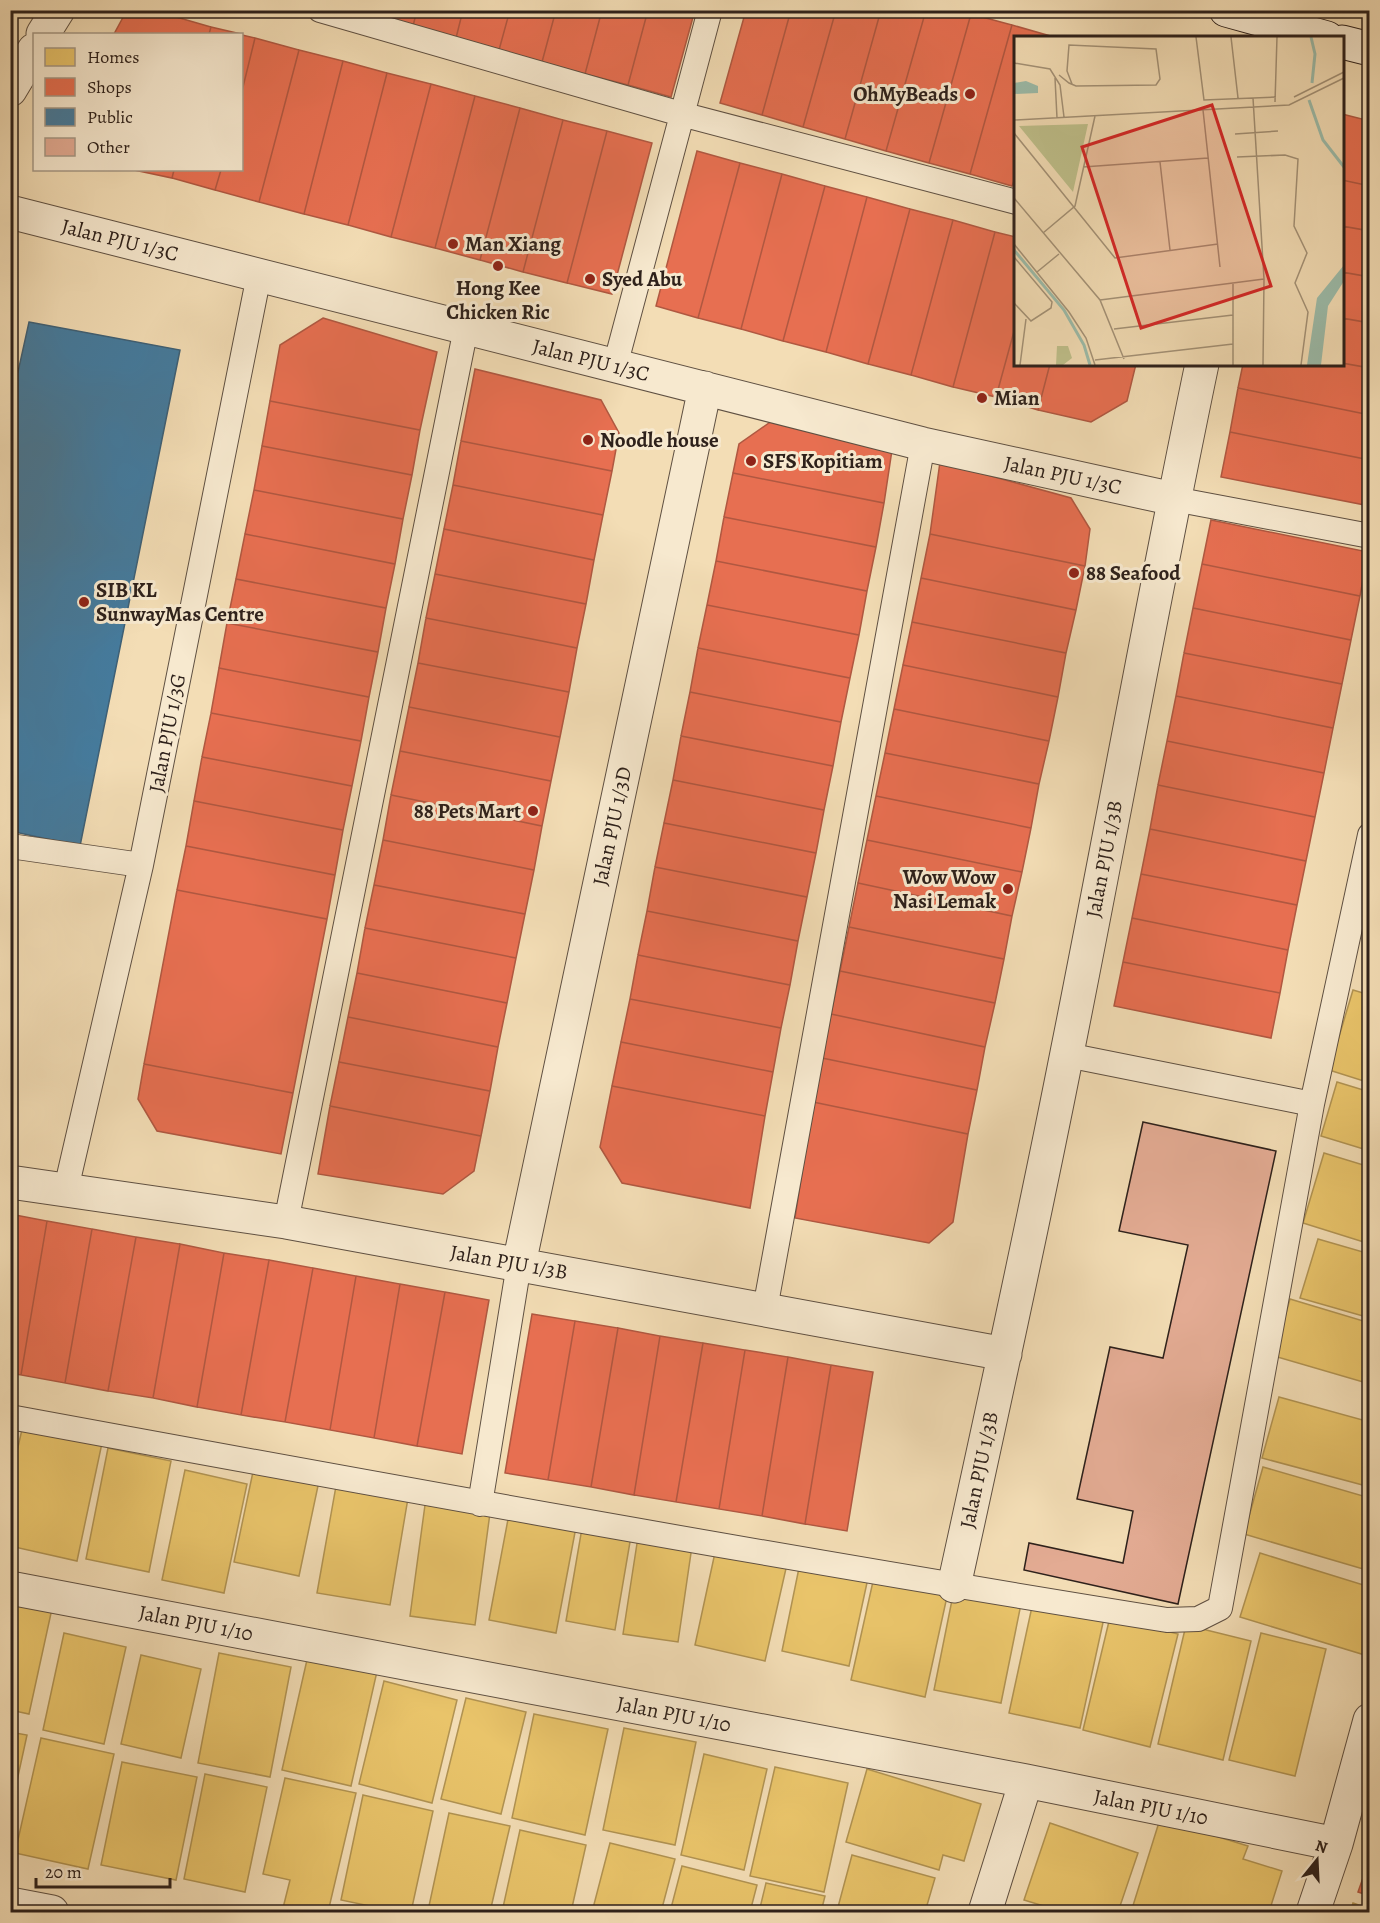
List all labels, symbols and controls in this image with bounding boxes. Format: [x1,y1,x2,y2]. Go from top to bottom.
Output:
legend [33,33,243,171]
inset map [1014,36,1344,366]
text: Homes [87,45,139,69]
text: Shops [87,75,132,99]
place label: OhMyBeads [853,80,958,108]
marker: OhMyBeads [963,87,977,101]
text: Public [87,105,133,129]
text: Other [87,135,130,159]
street label: Jalan PJU 1/3C [59,212,181,268]
place label: Man Xiang [465,230,561,258]
marker: Man Xiang [446,237,460,251]
marker: Hong Kee Chicken Ric [491,259,505,273]
place label: Syed Abu [602,265,683,293]
marker: Syed Abu [583,272,597,286]
place label: Hong Kee Chicken Ric [446,274,550,326]
street label: Jalan PJU 1/3C [530,332,652,388]
place label: Mian [994,384,1040,412]
marker: Mian [975,391,989,405]
place label: Noodle house [600,426,719,454]
marker: Noodle house [581,433,595,447]
place label: SFS Kopitiam [763,447,883,475]
street label: Jalan PJU 1/3C [1002,449,1124,501]
marker: SFS Kopitiam [744,454,758,468]
place label: 88 Seafood [1086,559,1181,587]
marker: 88 Seafood [1067,566,1081,580]
place label: SIB KL SunwayMas Centre [96,576,264,628]
marker: SIB KL SunwayMas Centre [77,595,91,609]
street label: Jalan PJU 1/3G [142,671,192,795]
street label: Jalan PJU 1/3D [586,764,638,888]
place label: 88 Pets Mart [414,797,521,825]
street label: Jalan PJU 1/3B [1079,798,1129,920]
marker: 88 Pets Mart [526,804,540,818]
place label: Wow Wow Nasi Lemak [893,863,997,915]
marker: Wow Wow Nasi Lemak [1001,882,1015,896]
street label: Jalan PJU 1/3B [448,1238,570,1286]
street label: Jalan PJU 1/3B [953,1409,1005,1531]
street label: Jalan PJU 1/10 [136,1598,256,1648]
street label: Jalan PJU 1/10 [614,1689,734,1739]
street label: Jalan PJU 1/10 [1091,1782,1211,1832]
north arrow [1287,1830,1347,1890]
text: N [1312,1834,1331,1859]
scale bar [36,1851,170,1889]
text: 20 m [45,1860,82,1884]

